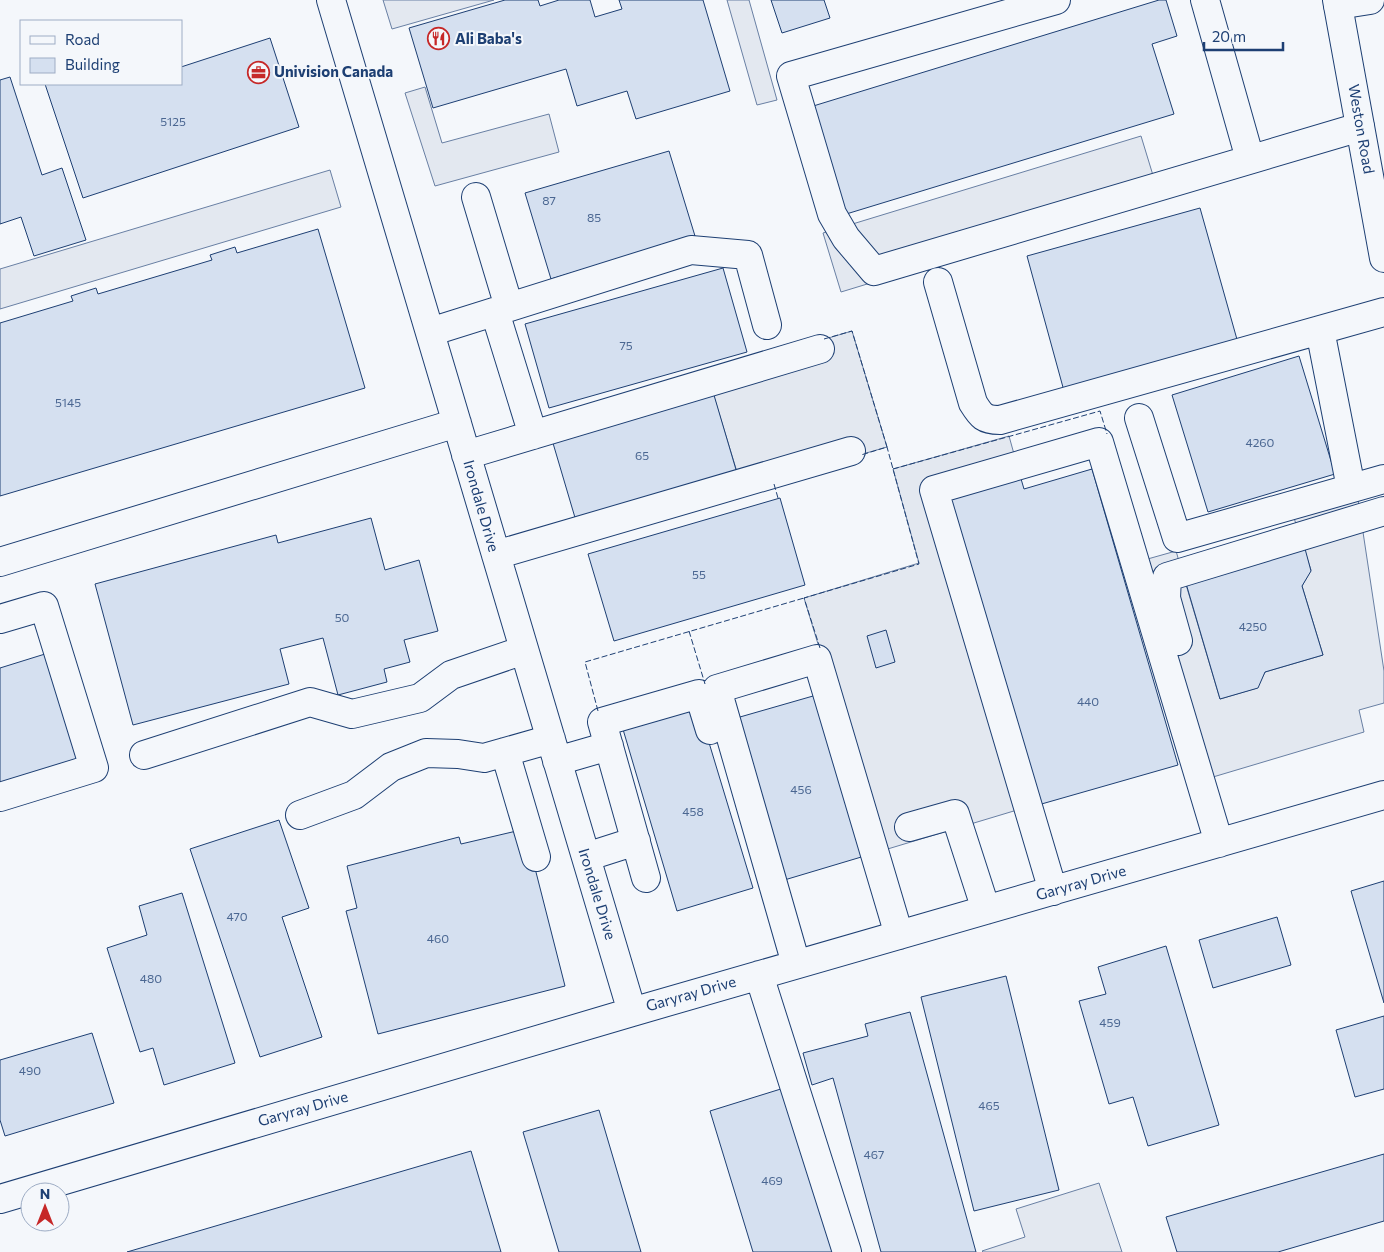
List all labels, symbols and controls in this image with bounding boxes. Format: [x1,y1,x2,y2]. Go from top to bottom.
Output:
legend [20,20,182,85]
scale bar [1204,20,1283,52]
restaurant icon: Ali Baba's [427,27,451,51]
text: 20 m [1212,27,1246,45]
place label: Ali Baba's [455,29,522,47]
text: Road [65,30,100,48]
text: Building [65,55,120,73]
office icon: Univision Canada [246,60,270,84]
place label: Univision Canada [274,62,393,80]
street label: Weston Road [1345,83,1379,175]
house number: 5125 [160,114,186,128]
house number: 87 [542,193,556,207]
house number: 85 [587,210,601,224]
house number: 75 [619,338,633,352]
house number: 5145 [55,395,81,409]
house number: 4260 [1246,435,1275,449]
house number: 65 [635,448,649,462]
street label: Irondale Drive [460,458,504,554]
house number: 55 [692,567,706,581]
house number: 50 [335,610,350,624]
house number: 4250 [1239,619,1267,633]
house number: 440 [1077,694,1099,708]
house number: 456 [790,782,812,796]
house number: 458 [682,804,704,818]
street label: Irondale Drive [575,846,620,942]
street label: Garyray Drive [1034,861,1128,904]
house number: 470 [226,909,248,923]
house number: 460 [427,931,449,945]
house number: 480 [140,971,162,985]
street label: Garyray Drive [644,972,738,1015]
house number: 459 [1099,1015,1121,1029]
house number: 490 [19,1063,41,1077]
street label: Garyray Drive [256,1087,350,1130]
house number: 465 [978,1098,1000,1112]
house number: 467 [864,1147,884,1161]
house number: 469 [761,1173,783,1187]
north arrow [20,1182,70,1232]
text: N [40,1185,50,1202]

